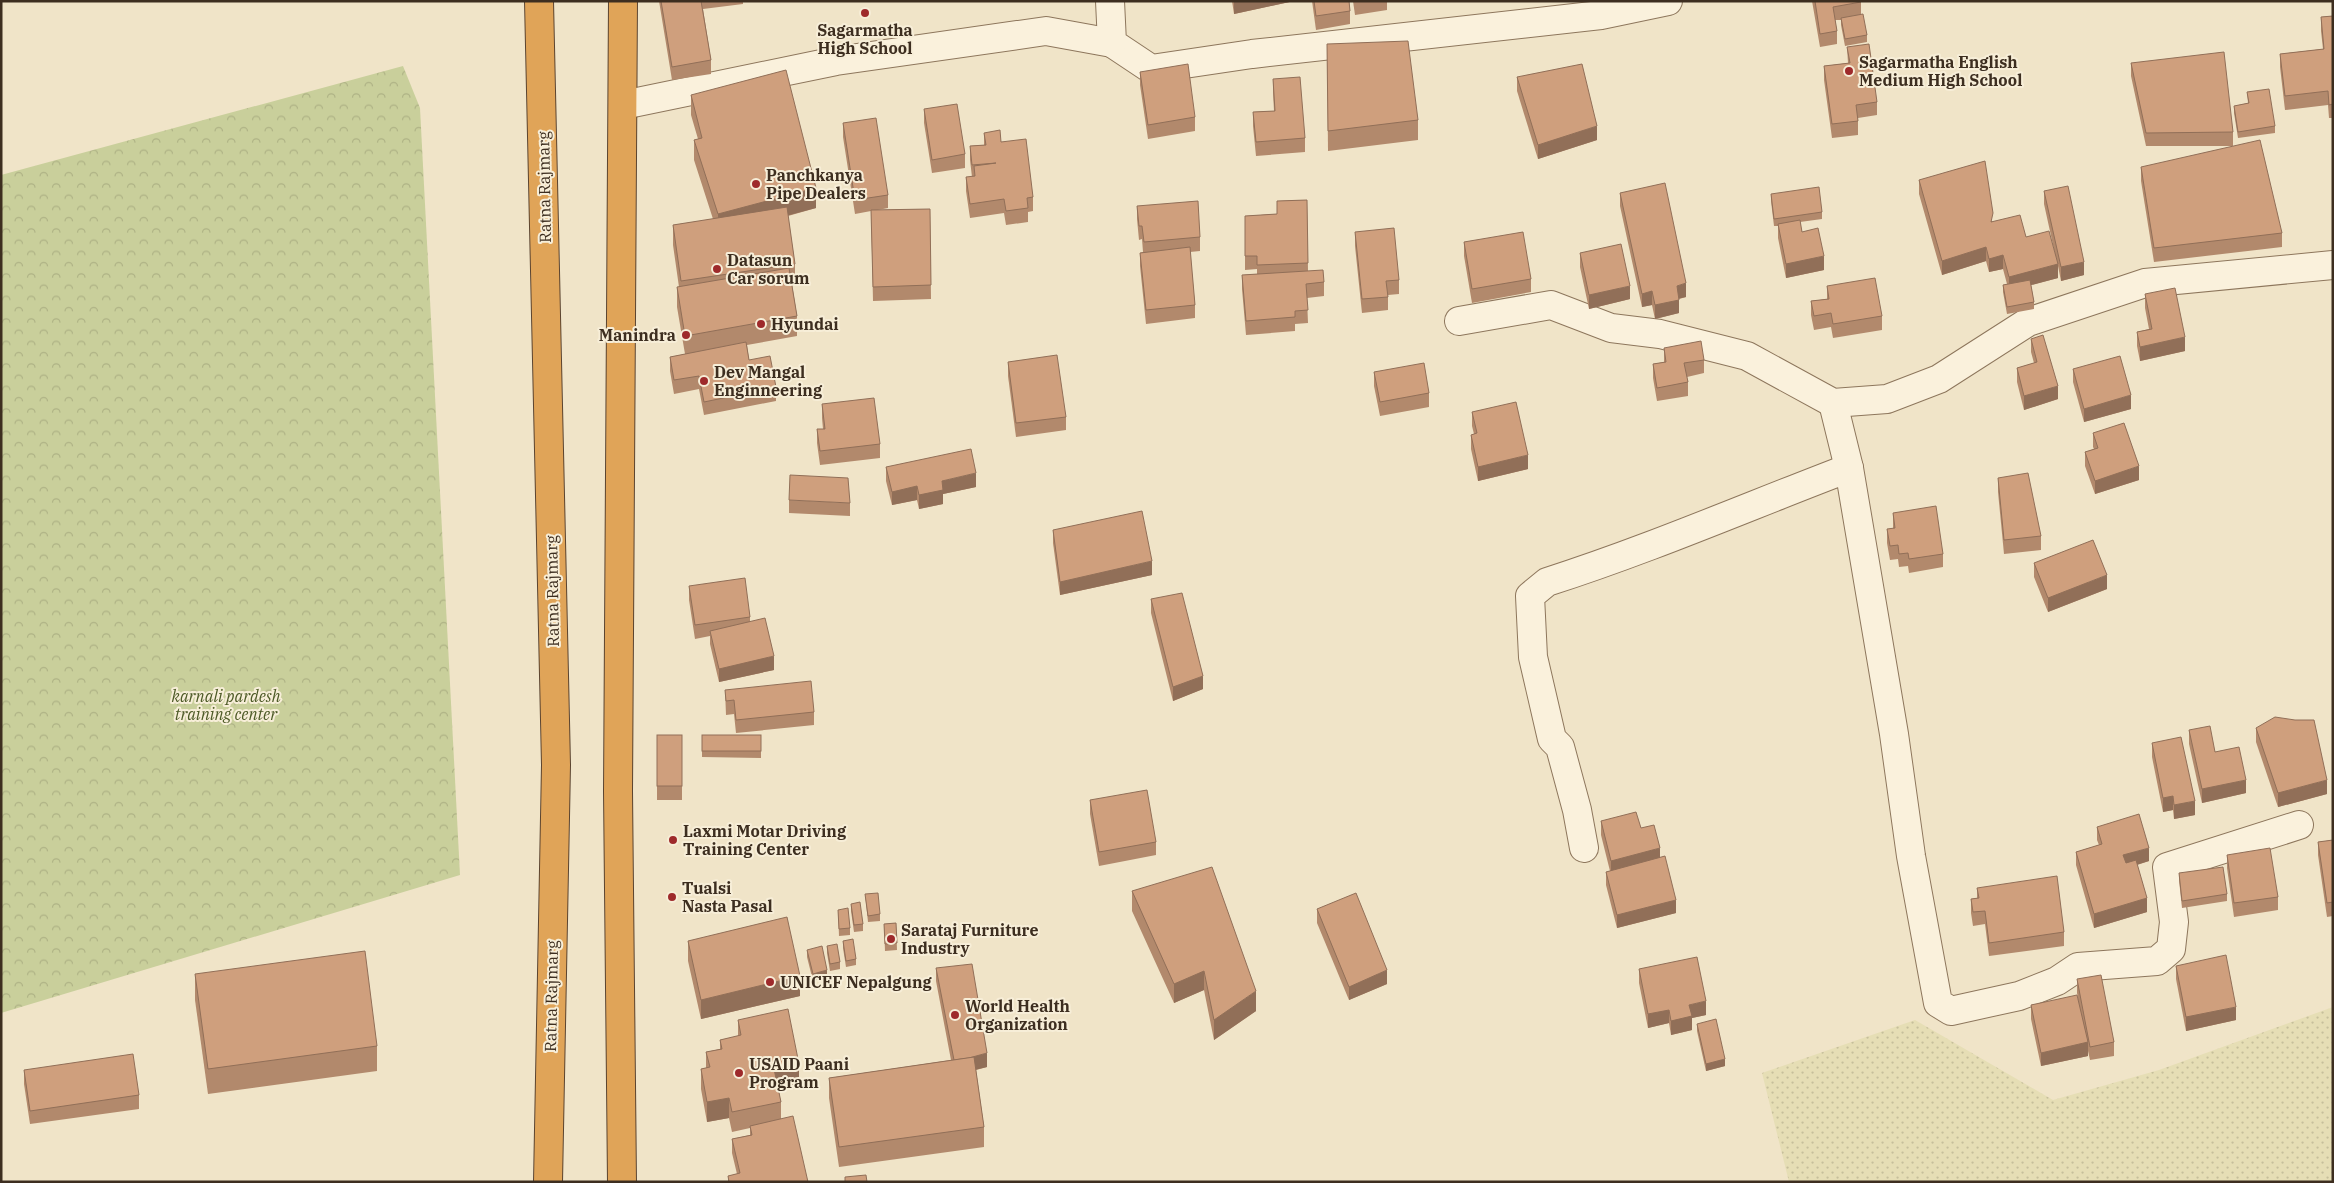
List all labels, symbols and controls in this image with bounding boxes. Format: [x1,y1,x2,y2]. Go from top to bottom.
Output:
marker: Sagarmatha High School [859,7,871,19]
place label: Sagarmatha High School [817,20,913,58]
place label: Sagarmatha English Medium High School [1859,52,2022,90]
marker: Sagarmatha English Medium High School [1843,65,1855,77]
street label: Ratna Rajmarg [533,131,555,243]
place label: Panchkanya Pipe Dealers [766,165,866,203]
marker: Panchkanya Pipe Dealers [750,178,762,190]
place label: Datasun Car sorum [727,250,810,288]
marker: Datasun Car sorum [711,263,723,275]
place label: Hyundai [771,314,839,334]
marker: Hyundai [755,318,767,330]
place label: Manindra [599,325,676,345]
marker: Manindra [680,329,692,341]
place label: Dev Mangal Enginneering [714,362,823,400]
marker: Dev Mangal Enginneering [698,375,710,387]
street label: Ratna Rajmarg [541,535,563,647]
park label: karnali pardesh training center [171,686,281,724]
place label: Laxmi Motar Driving Training Center [683,821,847,859]
marker: Laxmi Motar Driving Training Center [667,834,679,846]
place label: Tualsi Nasta Pasal [682,878,773,916]
marker: Tualsi Nasta Pasal [666,891,678,903]
place label: Sarataj Furniture Industry [901,920,1038,958]
marker: Sarataj Furniture Industry [885,933,897,945]
street label: Ratna Rajmarg [540,940,562,1052]
place label: UNICEF Nepalgung [780,972,933,992]
marker: UNICEF Nepalgung [764,976,776,988]
place label: World Health Organization [965,996,1070,1034]
marker: World Health Organization [949,1009,961,1021]
place label: USAID Paani Program [749,1054,849,1092]
marker: USAID Paani Program [733,1067,745,1079]

